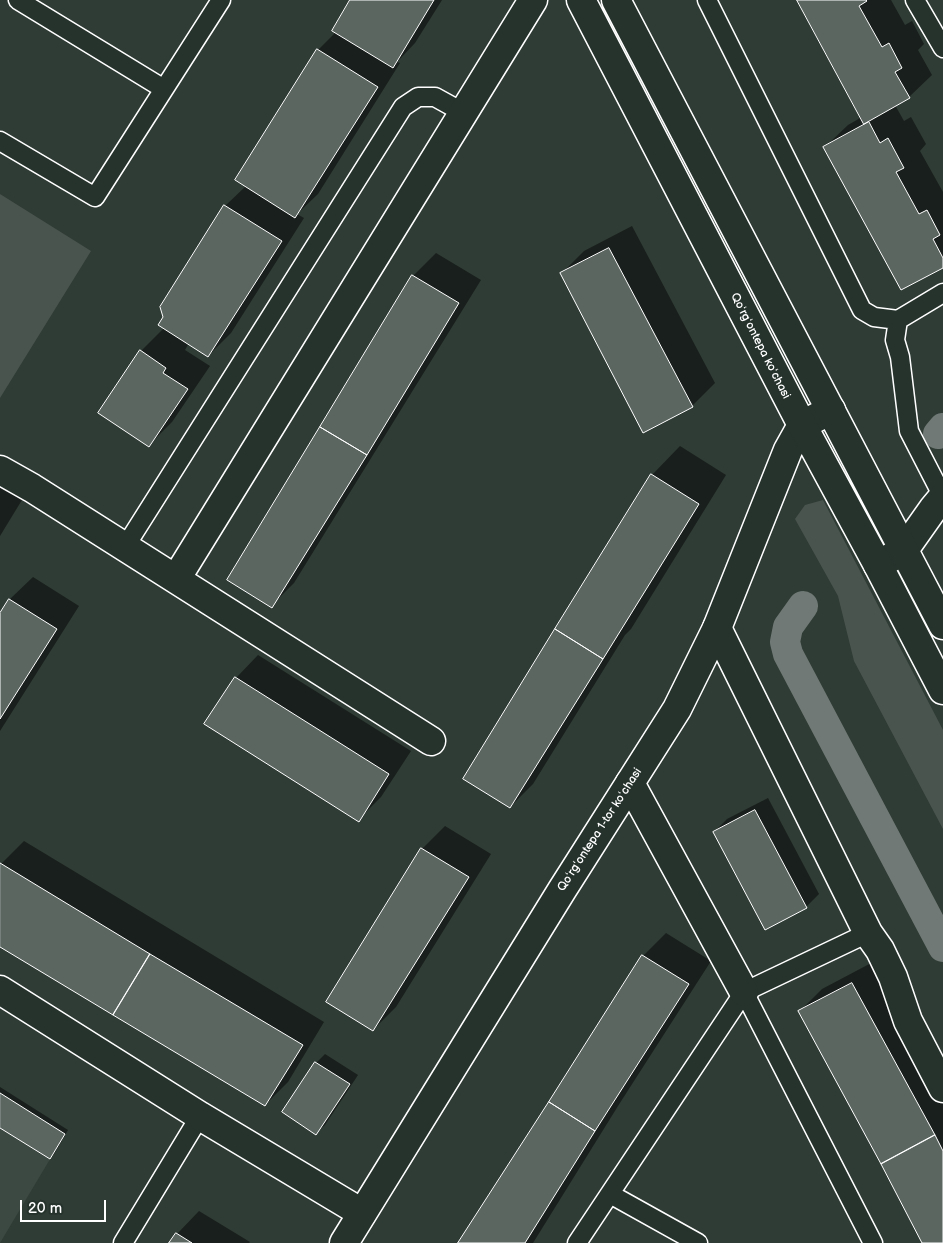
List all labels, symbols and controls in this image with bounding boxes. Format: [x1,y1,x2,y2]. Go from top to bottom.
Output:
street label: Qoʻrgʻontepa koʻchasi [727,291,793,401]
street label: Qoʻrgʻontepa 1-tor koʻchasi [555,766,645,894]
scale bar [22,1190,109,1222]
text: 20 m [28,1199,62,1218]

